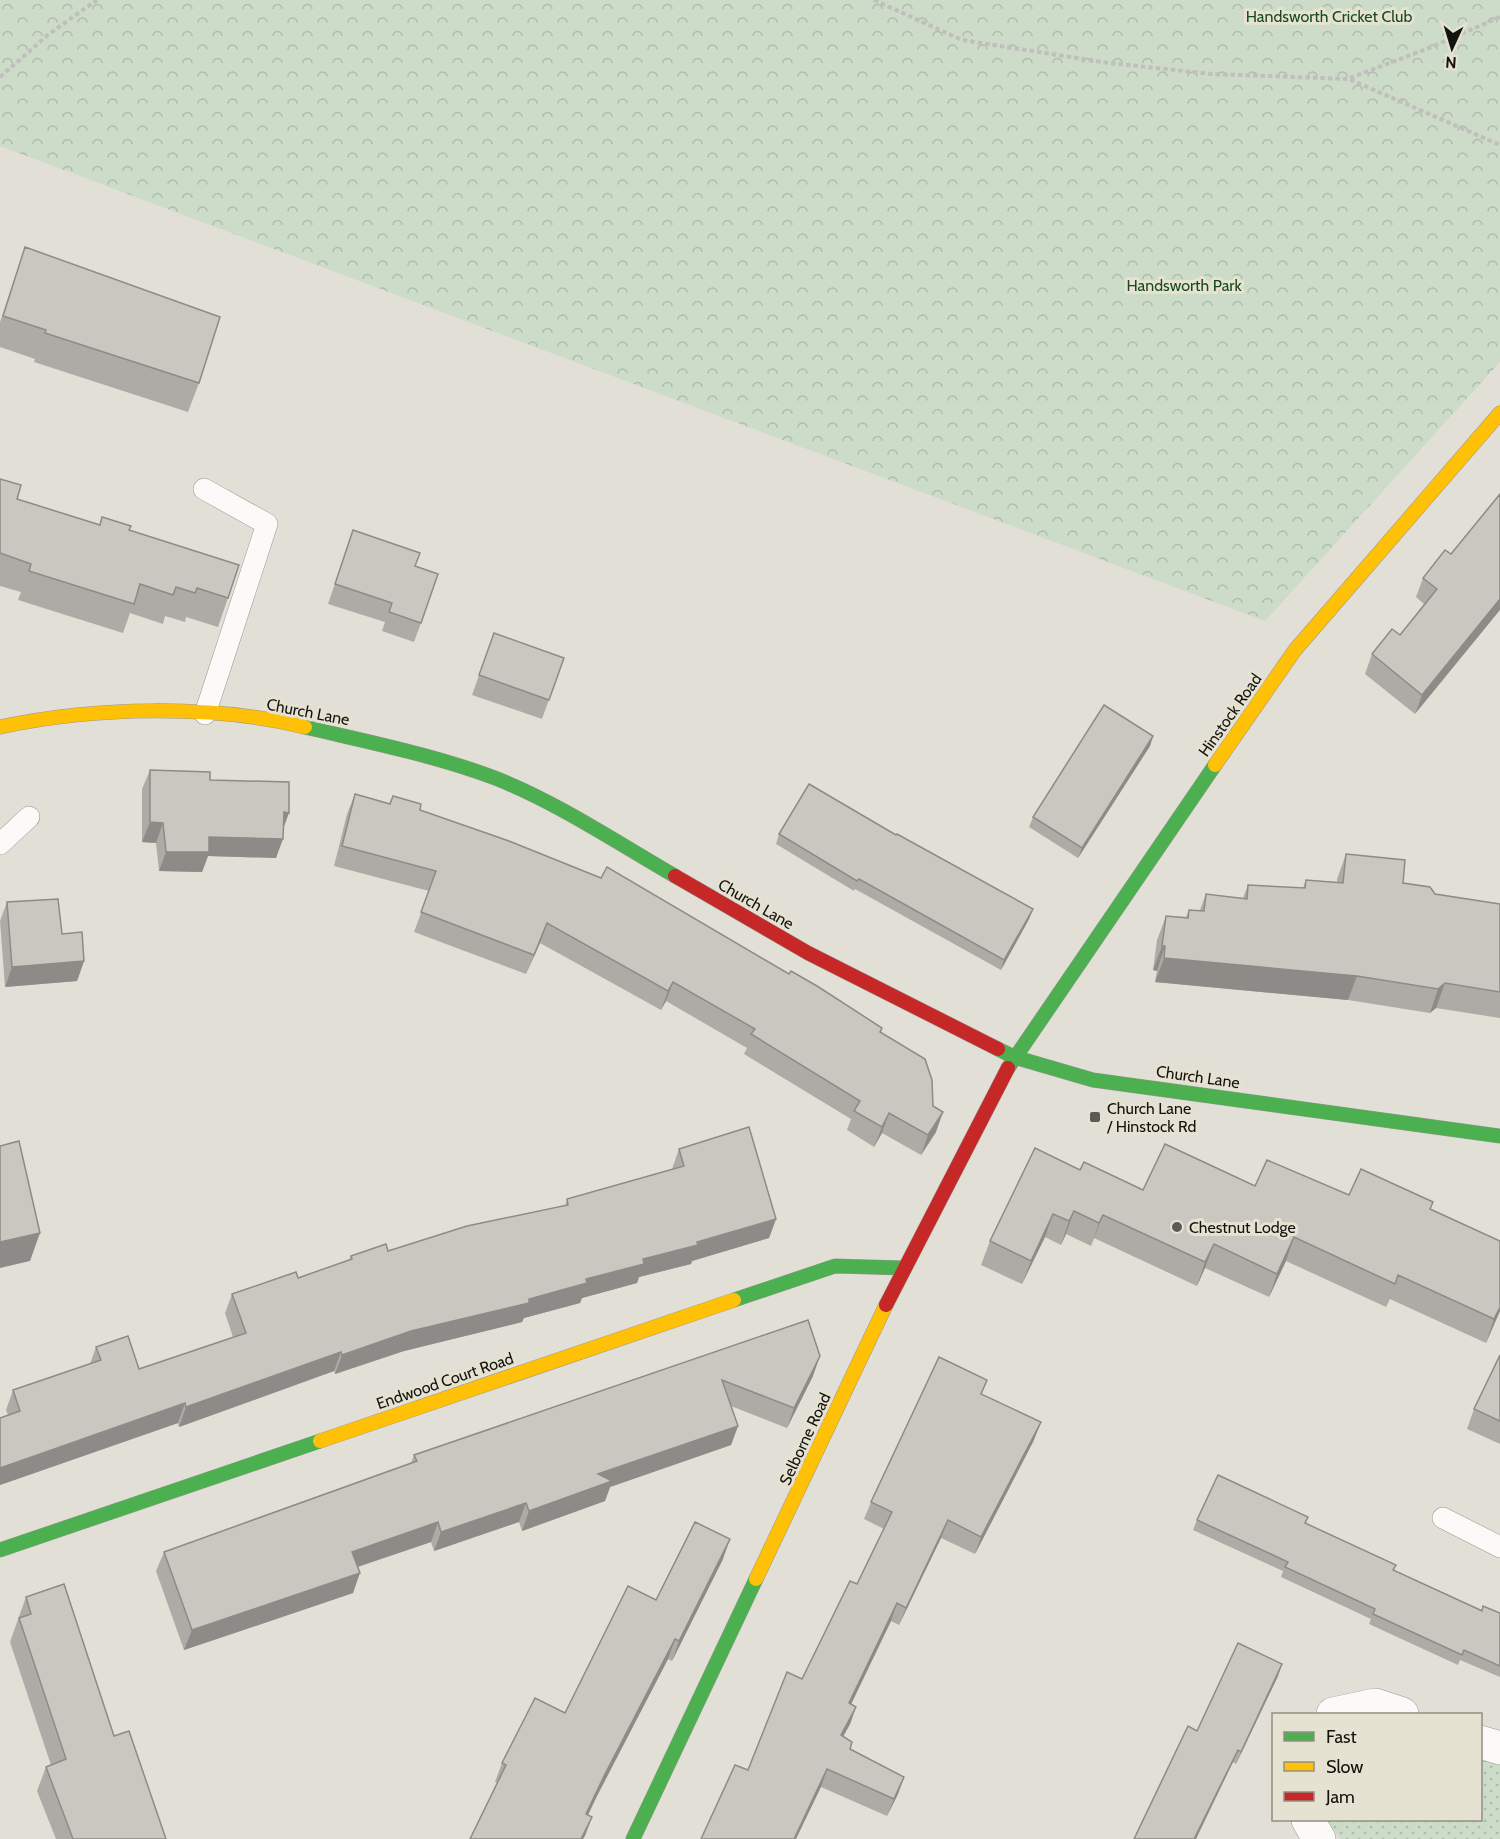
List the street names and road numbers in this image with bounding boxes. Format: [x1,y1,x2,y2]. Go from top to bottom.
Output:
street label: Hinstock Road [1194,670,1266,760]
street label: Church Lane [265,695,351,729]
street label: Church Lane [715,875,797,933]
street label: Church Lane [1155,1062,1241,1092]
street label: Endwood Court Road [374,1349,516,1413]
street label: Selborne Road [775,1390,835,1488]

